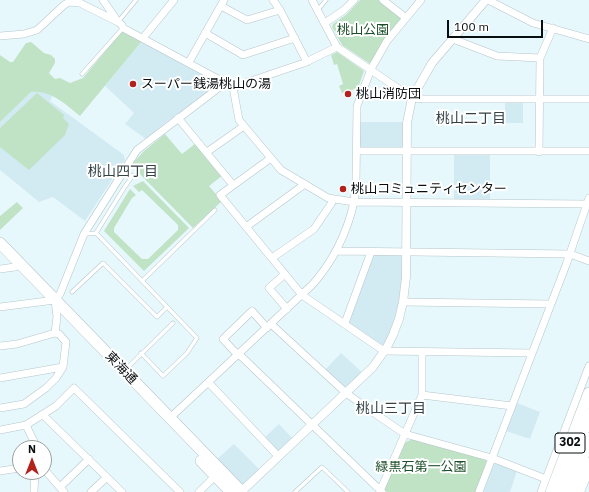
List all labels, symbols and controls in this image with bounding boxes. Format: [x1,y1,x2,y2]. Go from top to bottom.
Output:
scale bar [449,12,545,38]
text: 100 m [454,19,489,34]
park label: 桃山公園 [337,22,389,38]
place label: スーパー銭湯桃山の湯 [141,76,271,92]
marker: スーパー銭湯桃山の湯 [128,79,138,89]
place label: 桃山消防団 [356,86,421,102]
marker: 桃山消防団 [343,89,353,99]
district label: 桃山二丁目 [436,111,506,127]
district label: 桃山四丁目 [88,164,158,180]
place label: 桃山コミュニティセンター [351,181,507,197]
marker: 桃山コミュニティセンター [338,184,348,194]
street label: 東海通 [102,349,140,387]
district label: 桃山三丁目 [356,401,426,417]
road number: 302 [555,433,585,453]
north arrow [12,440,52,480]
text: N [28,442,36,456]
park label: 緑黒石第一公園 [376,459,466,475]

